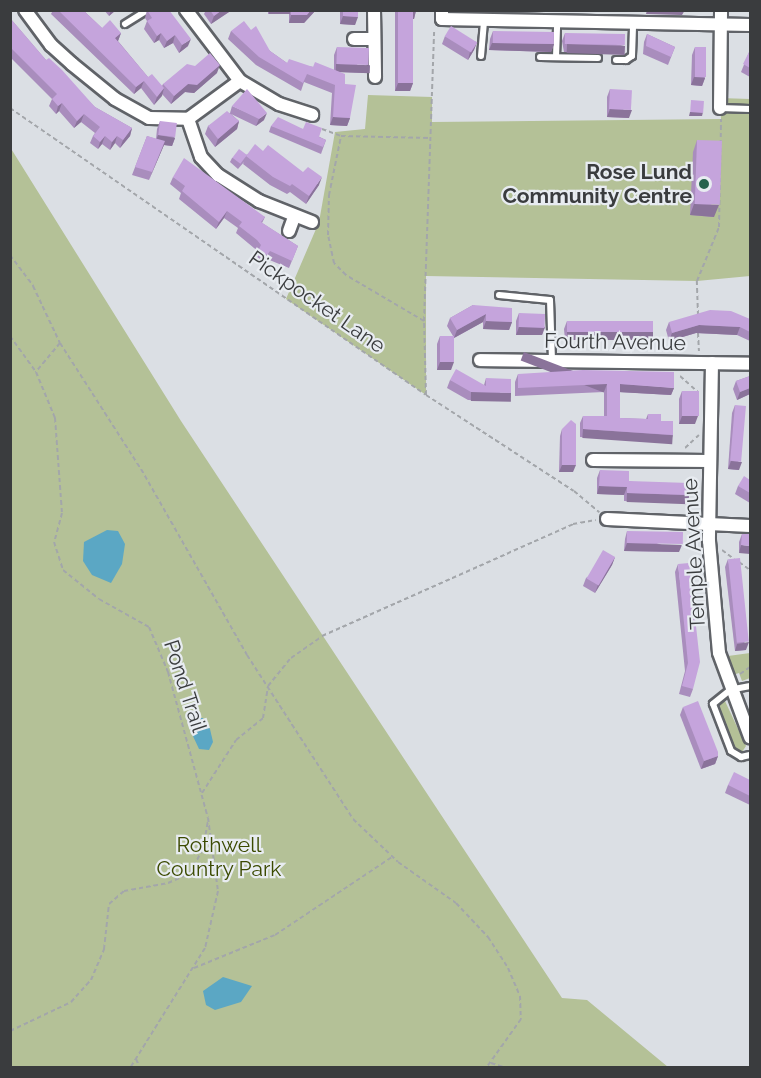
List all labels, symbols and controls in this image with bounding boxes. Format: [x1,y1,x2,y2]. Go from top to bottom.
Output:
place label: Rose Lund Community Centre [502,159,692,209]
marker: Rose Lund Community Centre [697,177,711,191]
street label: Pickpocket Lane [244,246,390,358]
street label: Fourth Avenue [544,328,686,356]
street label: Temple Avenue [677,477,711,631]
street label: Pond Trail [158,636,212,736]
park label: Rothwell Country Park [156,832,282,882]

